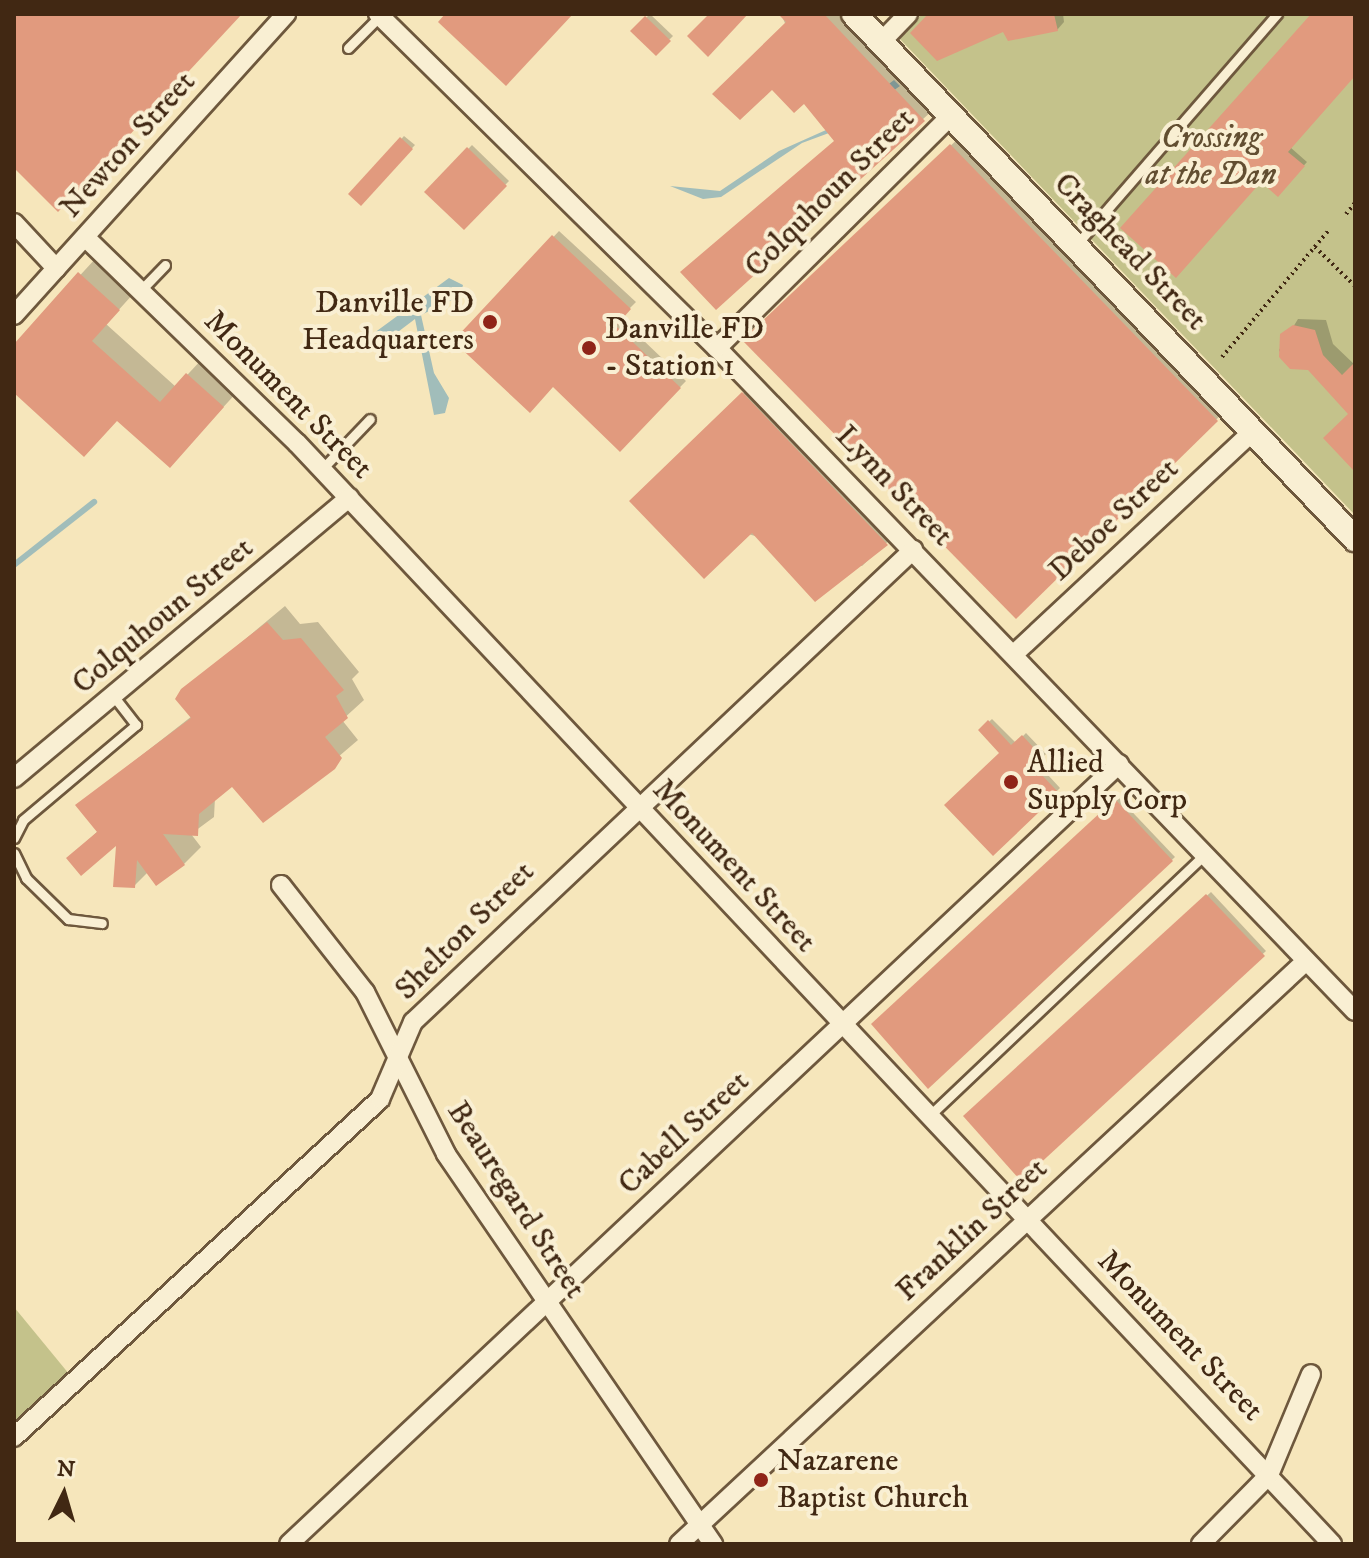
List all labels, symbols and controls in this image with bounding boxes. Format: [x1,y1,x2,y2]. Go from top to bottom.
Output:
street label: Newton Street [52,64,204,226]
street label: Colquhoun Street [737,100,923,286]
park label: Crossing at the Dan [1146,120,1276,195]
street label: Craghead Street [1045,165,1215,339]
place label: Danville FD Headquarters [302,285,474,360]
street label: Monument Street [196,303,380,487]
place label: Danville FD - Station 1 [605,311,764,386]
marker: Danville FD Headquarters [481,313,499,331]
marker: Danville FD - Station 1 [580,339,598,357]
street label: Lynn Street [827,417,961,555]
street label: Deboe Street [1041,450,1187,590]
street label: Colquhoun Street [65,529,261,703]
place label: Allied Supply Corp [1027,745,1187,820]
street label: Monument Street [644,771,824,961]
marker: Allied Supply Corp [1002,773,1020,791]
street label: Shelton Street [387,853,543,1009]
street label: Cabell Street [611,1063,757,1203]
street label: Beauregard Street [438,1094,594,1306]
street label: Franklin Street [888,1150,1056,1310]
street label: Monument Street [1089,1242,1271,1430]
place label: Nazarene Baptist Church [777,1443,969,1518]
north arrow [24,1454,104,1534]
text: N [56,1455,76,1484]
marker: Nazarene Baptist Church [752,1471,770,1489]

